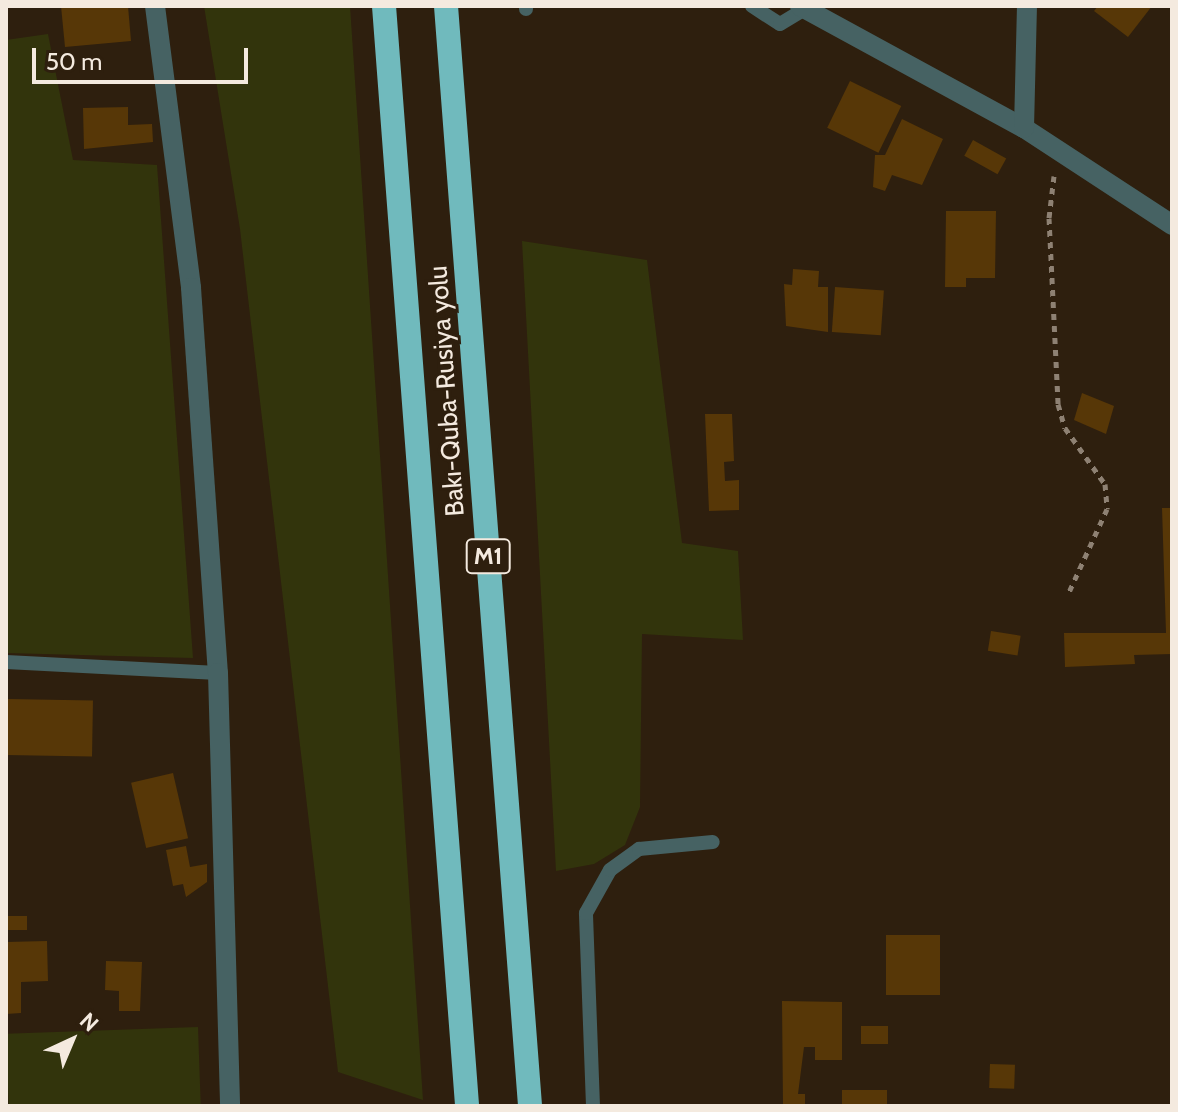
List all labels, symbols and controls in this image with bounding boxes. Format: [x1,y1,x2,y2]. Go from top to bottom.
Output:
scale bar [36,32,252,82]
text: 50 m [46,47,102,76]
street label: Bakı-Quba-Rusiya yolu [423,265,471,517]
road number: M1 [464,536,512,576]
north arrow [32,1000,112,1080]
text: N [74,1007,104,1037]

